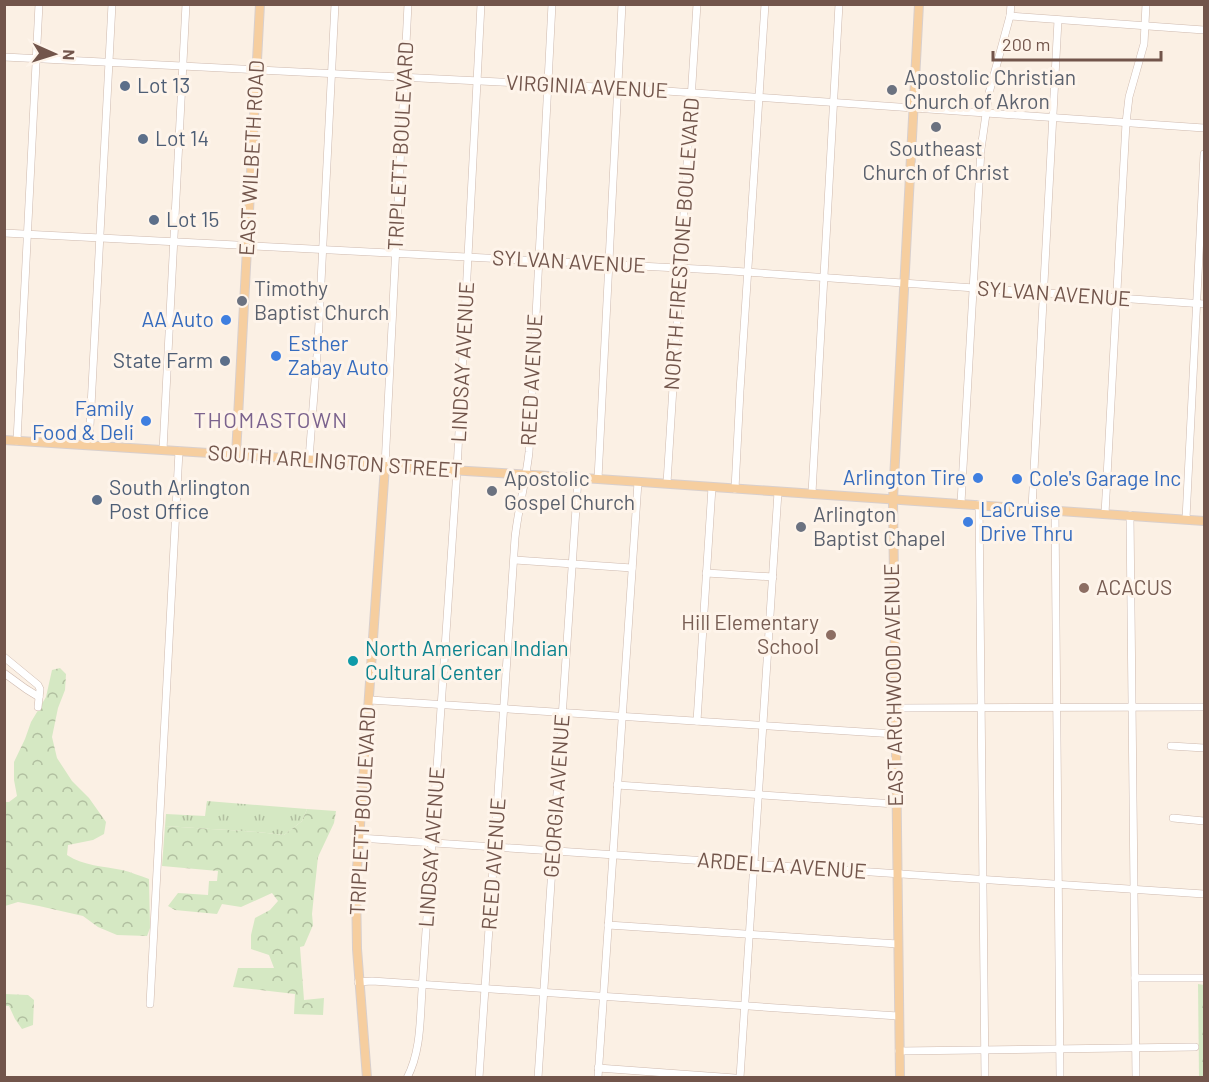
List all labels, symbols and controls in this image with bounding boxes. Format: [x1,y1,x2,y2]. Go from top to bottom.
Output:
north arrow [24,24,84,84]
scale bar [993,24,1161,62]
text: 200 m [1002,33,1050,55]
street label: TRIPLETT BOULEVARD [382,41,417,251]
text: N [60,49,79,61]
street label: EAST WILBETH ROAD [233,59,268,256]
place label: Apostolic Christian Church of Akron [904,64,1076,113]
street label: VIRGINIA AVENUE [505,69,669,102]
place label: Lot 13 [137,72,190,97]
marker: Lot 13 [118,79,132,93]
marker: Apostolic Christian Church of Akron [885,83,899,97]
street label: NORTH FIRESTONE BOULEVARD [658,97,703,391]
marker: Southeast Church of Christ [929,120,943,134]
place label: Lot 14 [155,125,209,150]
marker: Lot 14 [136,132,150,146]
place label: Southeast Church of Christ [862,135,1010,184]
place label: Lot 15 [166,206,219,231]
marker: Lot 15 [147,213,161,227]
street label: SYLVAN AVENUE [492,244,647,277]
place label: Timothy Baptist Church [254,275,389,324]
street label: SYLVAN AVENUE [977,275,1132,310]
street label: LINDSAY AVENUE [445,281,478,443]
marker: Timothy Baptist Church [235,294,249,308]
place label: AA Auto [142,306,214,331]
marker: AA Auto [219,313,233,327]
street label: REED AVENUE [515,313,546,447]
place label: Esther Zabay Auto [288,330,389,379]
place label: State Farm [113,347,213,372]
marker: Esther Zabay Auto [269,349,283,363]
marker: State Farm [218,354,232,368]
place label: Family Food & Deli [32,395,134,444]
district label: THOMASTOWN [193,406,349,432]
marker: Family Food & Deli [139,414,153,428]
street label: SOUTH ARLINGTON STREET [207,439,463,482]
place label: Arlington Tire [843,464,966,489]
place label: Apostolic Gospel Church [504,465,635,514]
place label: Cole's Garage Inc [1029,465,1181,490]
marker: Arlington Tire [971,471,985,485]
marker: Cole's Garage Inc [1010,472,1024,486]
place label: South Arlington Post Office [109,474,250,523]
marker: Apostolic Gospel Church [485,484,499,498]
marker: South Arlington Post Office [90,493,104,507]
place label: LaCruise Drive Thru [980,496,1073,545]
place label: Arlington Baptist Chapel [813,501,946,550]
marker: LaCruise Drive Thru [961,515,975,529]
marker: Arlington Baptist Chapel [794,520,808,534]
street label: EAST ARCHWOOD AVENUE [878,563,907,807]
place label: ACACUS [1096,574,1172,599]
marker: ACACUS [1077,581,1091,595]
place label: Hill Elementary School [681,609,819,658]
marker: Hill Elementary School [824,628,838,642]
place label: North American Indian Cultural Center [365,635,569,684]
marker: North American Indian Cultural Center [346,654,360,668]
street label: TRIPLETT BOULEVARD [344,706,379,916]
street label: GEORGIA AVENUE [537,713,574,878]
street label: LINDSAY AVENUE [412,766,449,928]
street label: REED AVENUE [475,797,510,931]
street label: ARDELLA AVENUE [696,846,868,883]

